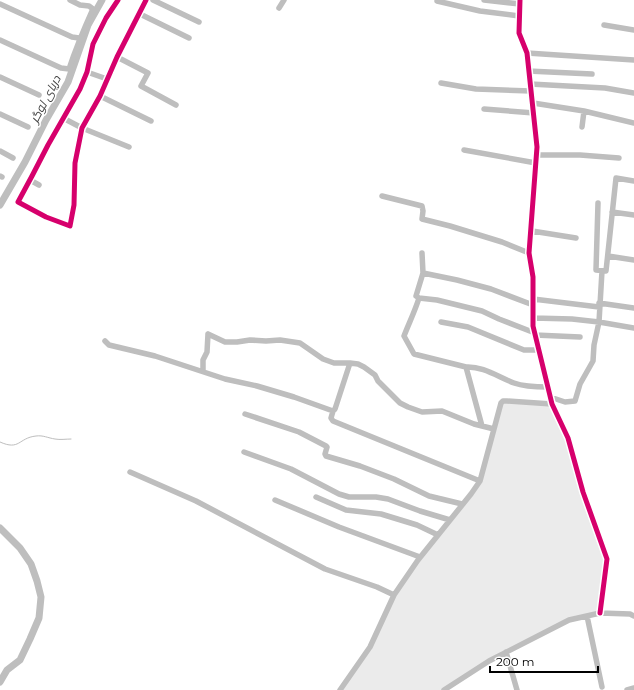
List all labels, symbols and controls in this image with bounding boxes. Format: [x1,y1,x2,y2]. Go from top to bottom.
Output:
water label: دریای لوگر [25,72,64,127]
scale bar [490,648,598,674]
text: 200 m [496,654,535,669]

